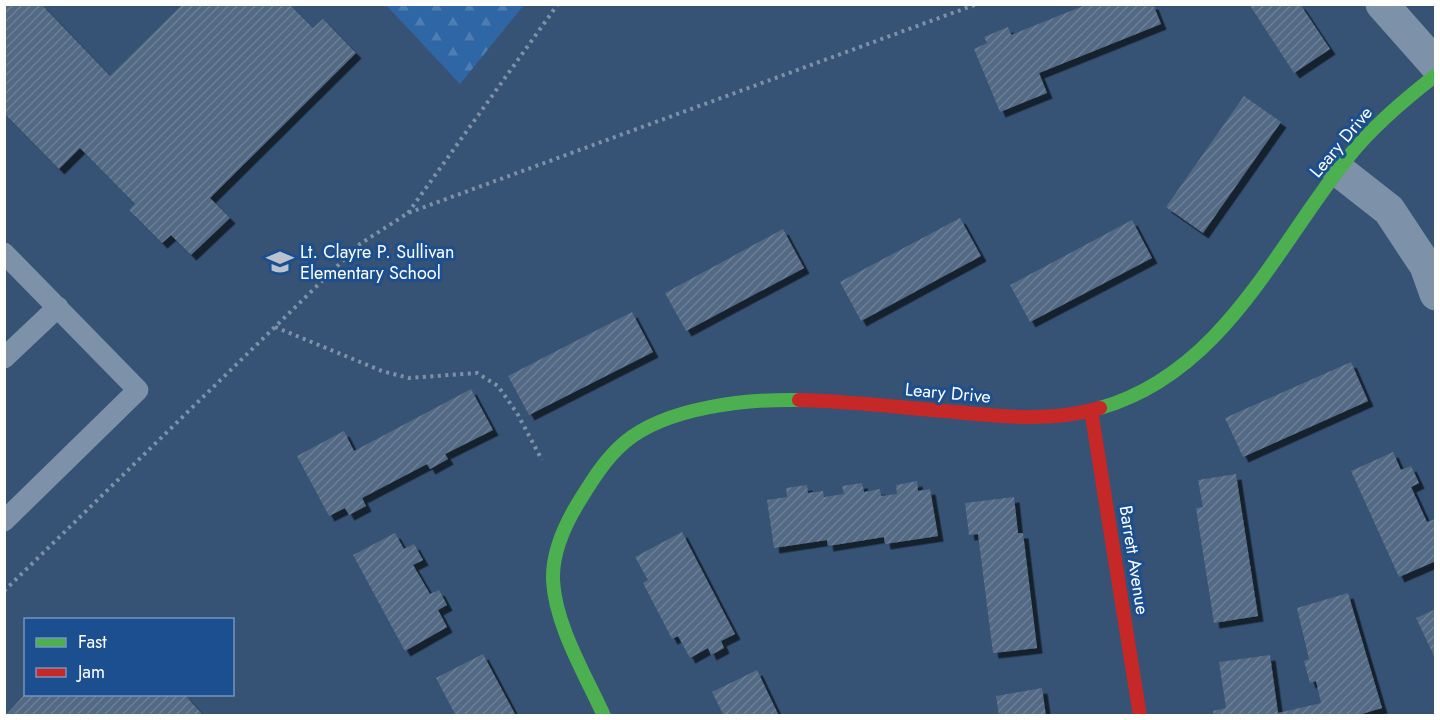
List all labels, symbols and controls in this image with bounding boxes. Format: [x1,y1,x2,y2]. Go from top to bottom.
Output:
street label: Leary Drive [1303,101,1379,183]
place label: Lt. Clayre P. Sullivan Elementary School [300,239,454,286]
school or university icon: Lt. Clayre P. Sullivan Elementary School [265,247,295,277]
street label: Leary Drive [904,376,992,410]
street label: Barrett Avenue [1113,504,1155,616]
legend [24,618,234,696]
text: Fast [78,629,107,655]
text: Jam [76,659,105,685]

